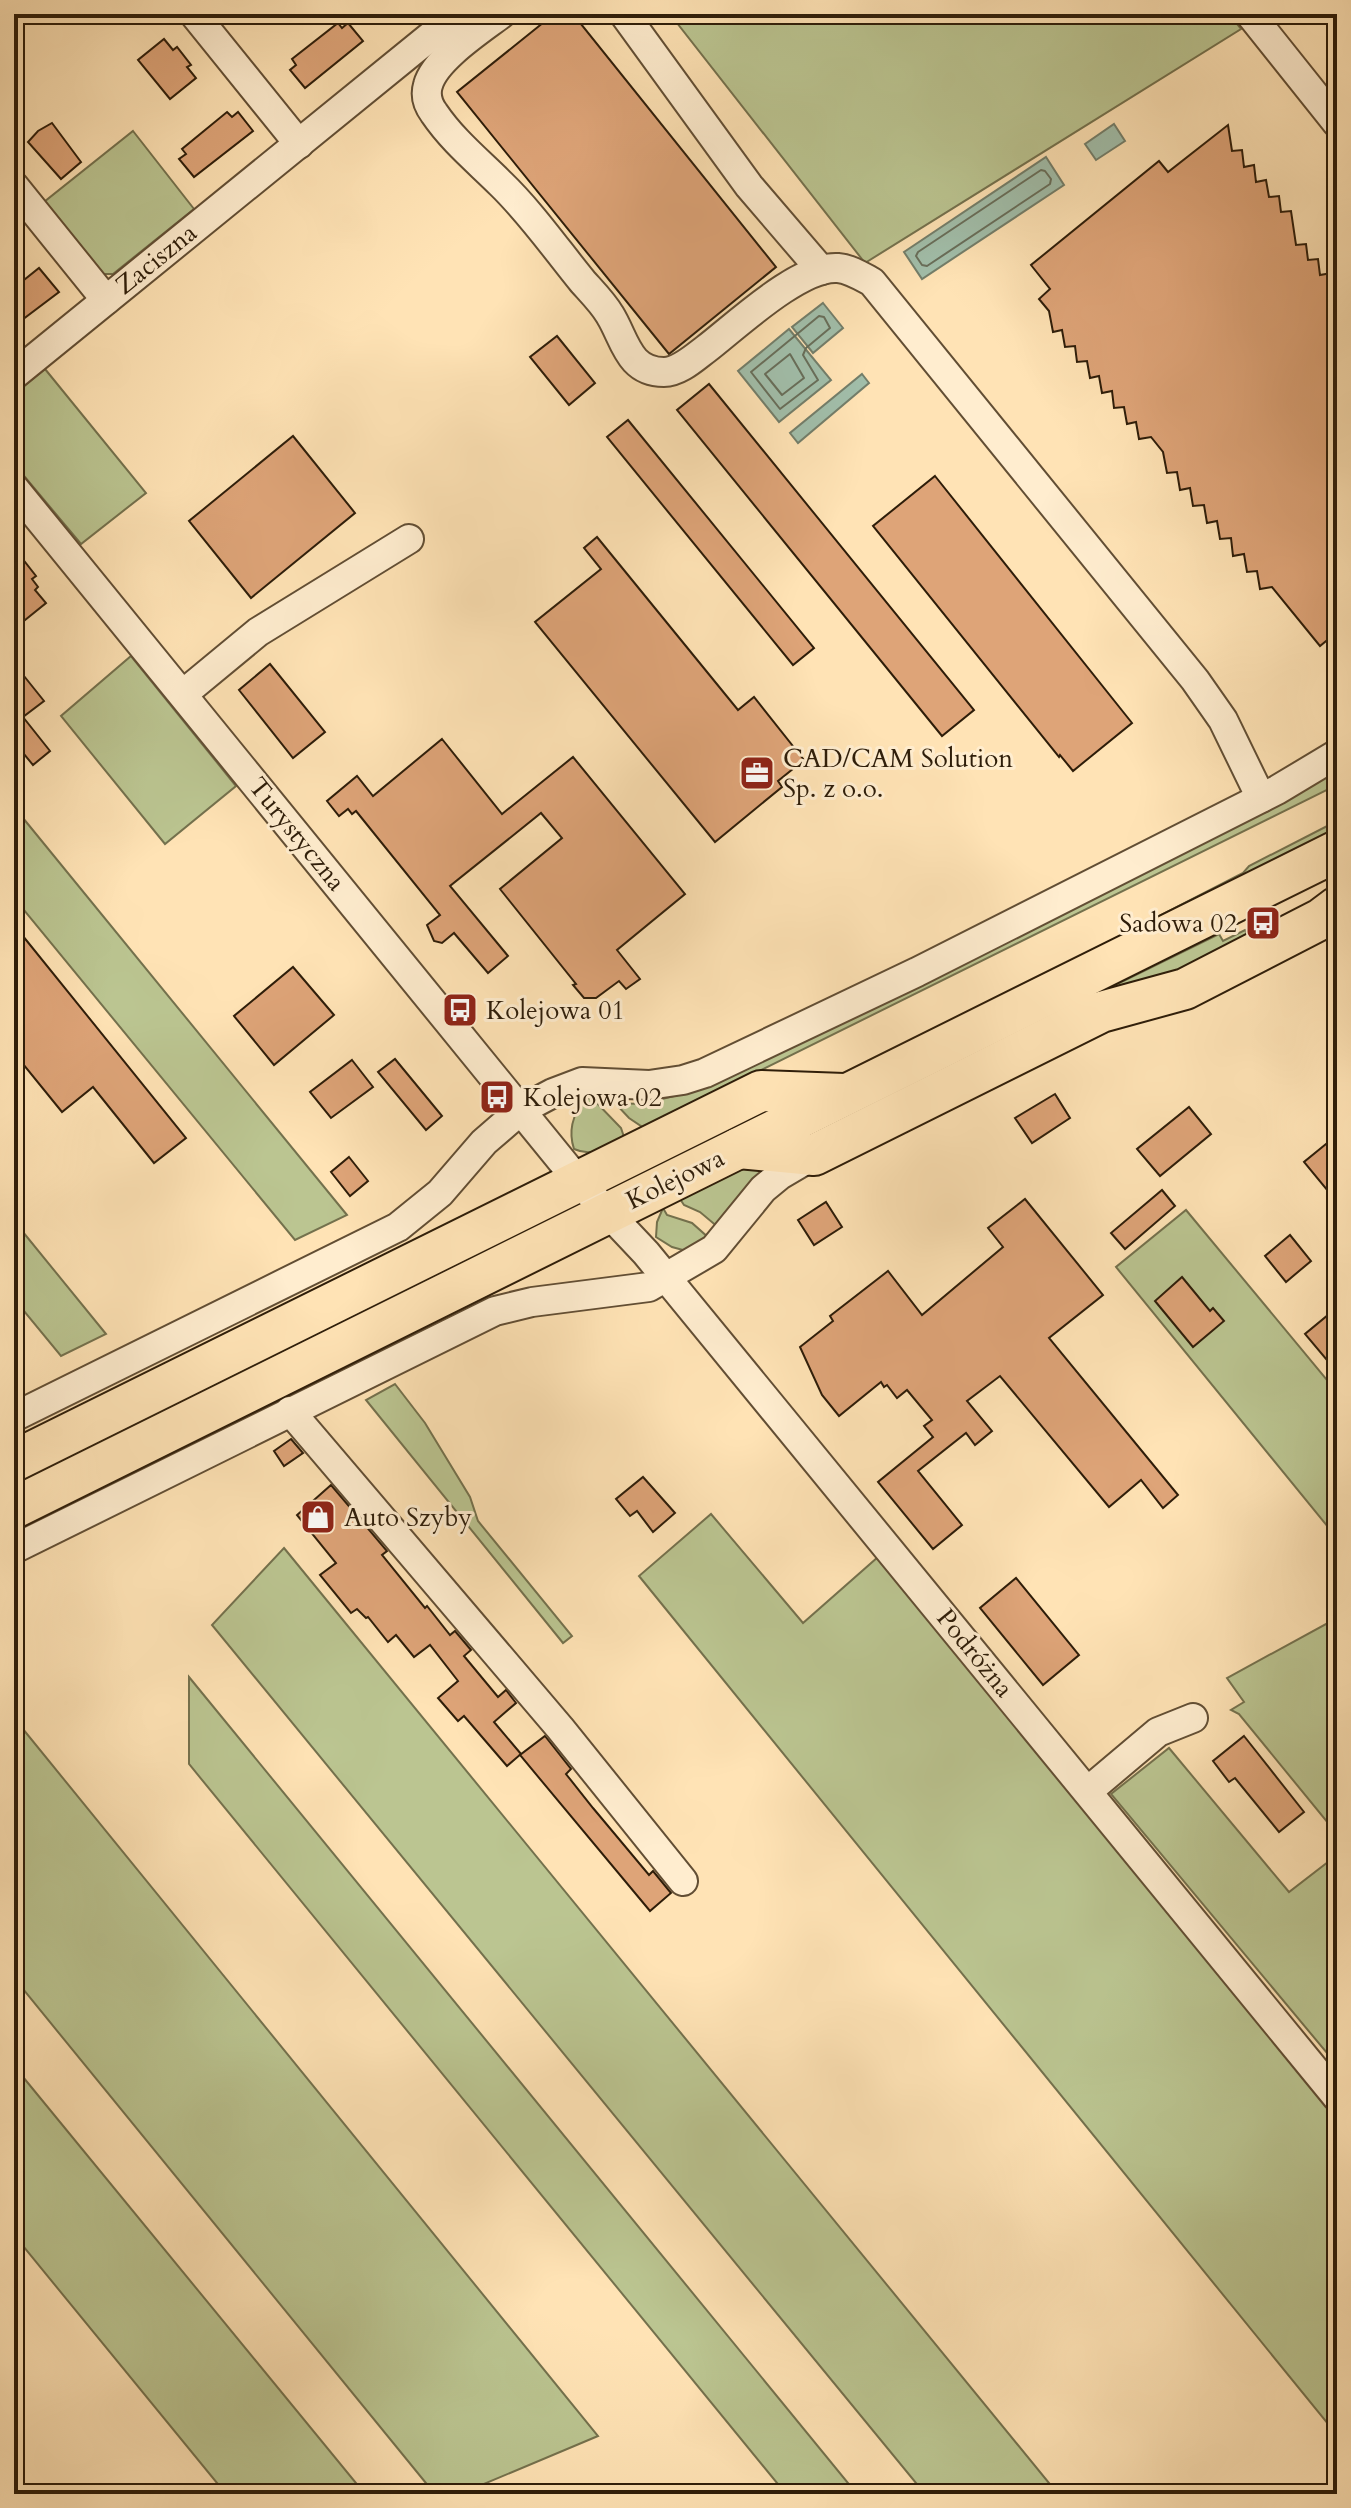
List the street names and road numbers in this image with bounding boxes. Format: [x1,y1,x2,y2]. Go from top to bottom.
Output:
street label: Zaciszna [108,215,204,303]
street label: Turystyczna [240,770,354,898]
street label: Kolejowa [620,1140,730,1218]
street label: Podróżna [929,1601,1021,1705]

